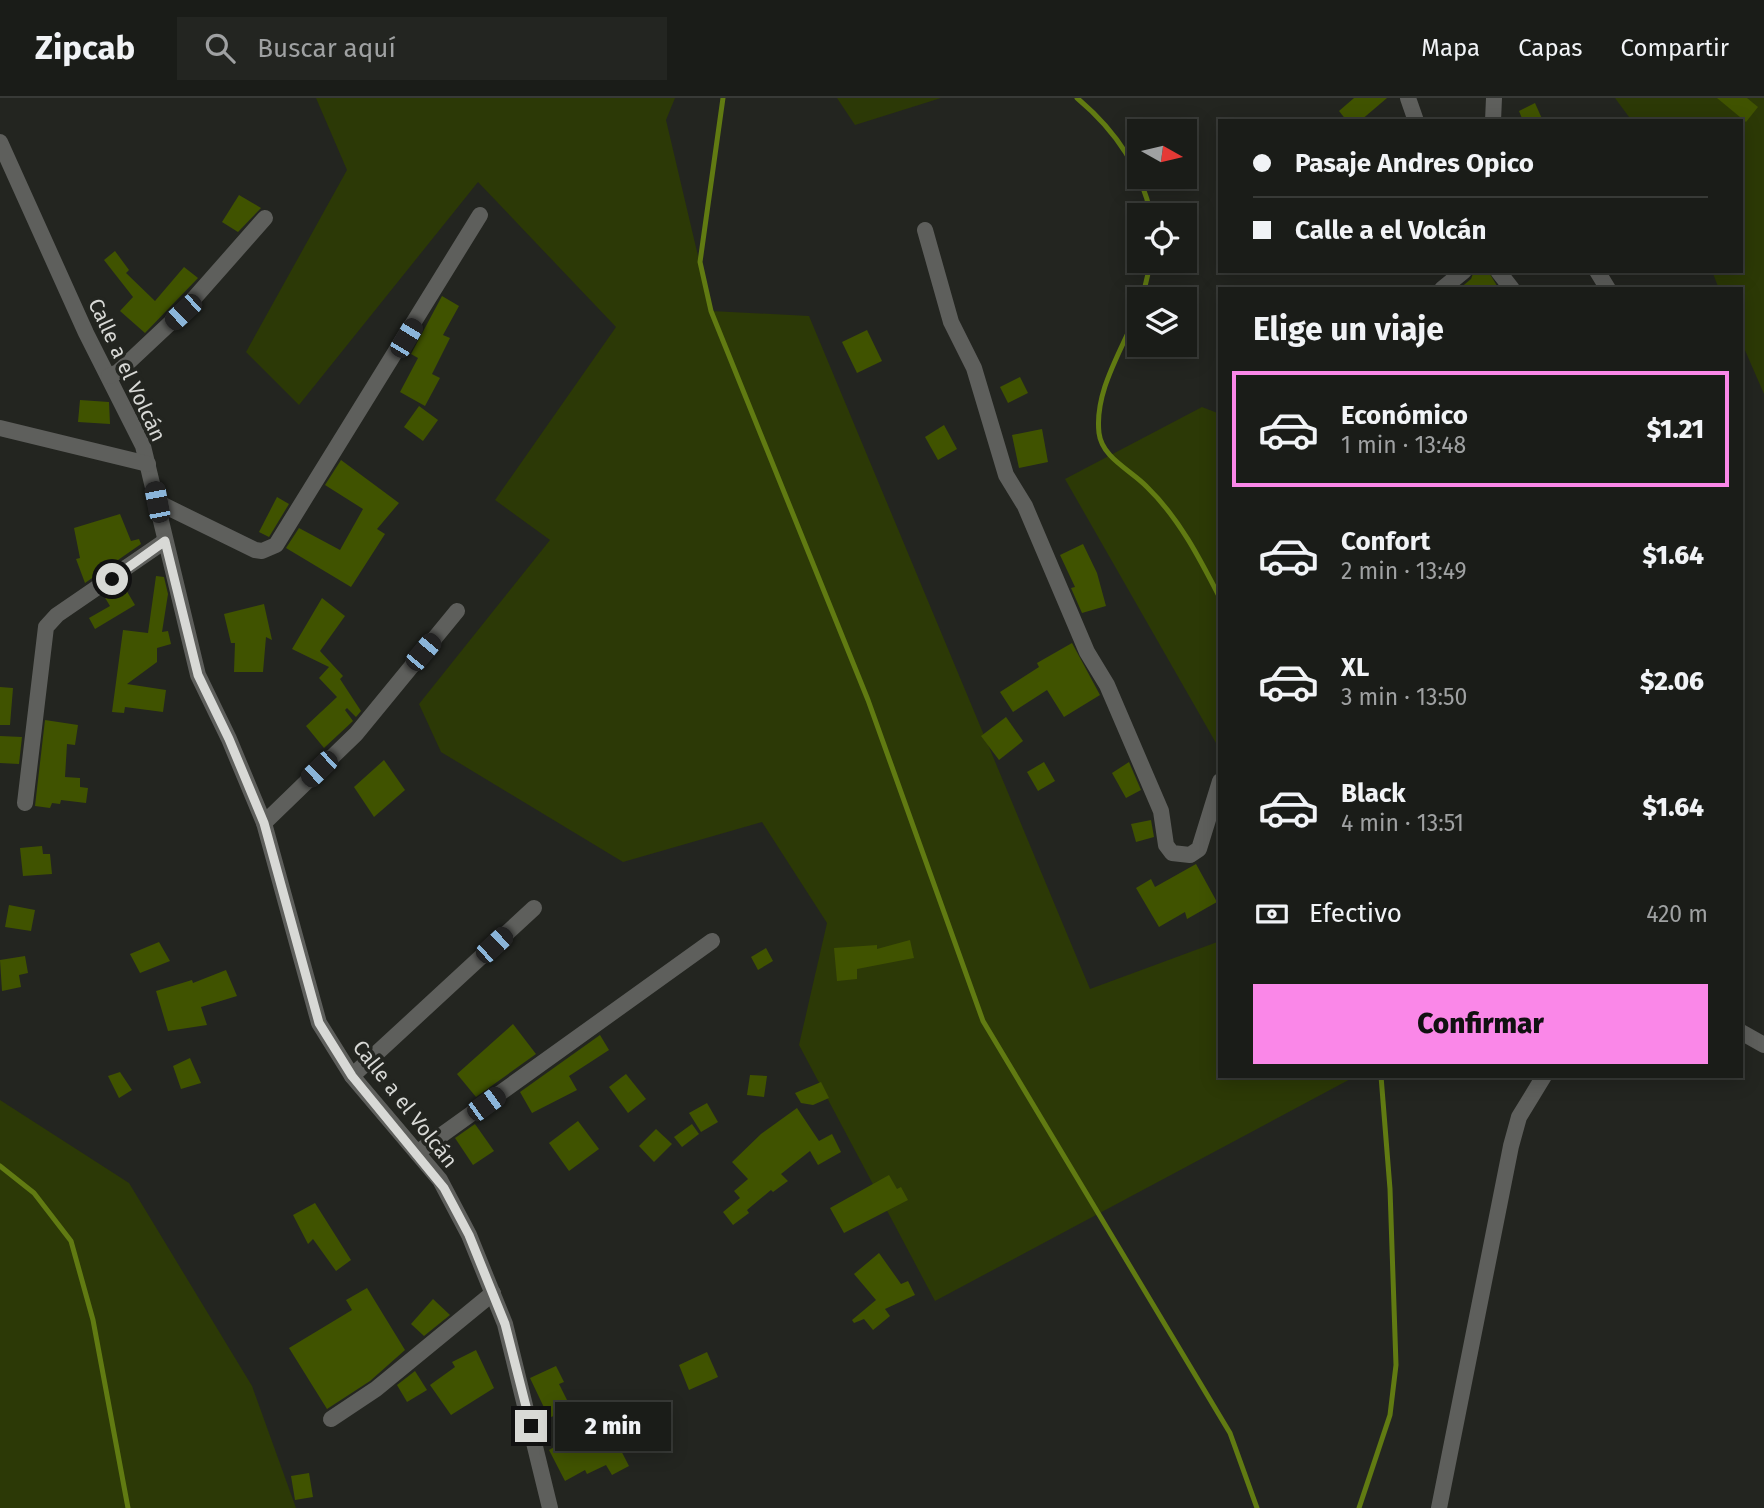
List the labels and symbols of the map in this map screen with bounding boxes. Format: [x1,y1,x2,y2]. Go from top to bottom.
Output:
north arrow [1127,119,1197,189]
car [161,290,206,334]
street label: Calle a el Volcán [82,294,172,446]
car [387,315,426,361]
car [143,479,172,525]
route start [96,563,128,595]
car [402,629,445,675]
car [297,747,342,791]
car [472,923,517,967]
street label: Calle a el Volcán [347,1035,463,1173]
car [463,1083,510,1125]
callout: 2 min [556,1402,671,1450]
route end [515,1410,547,1442]

